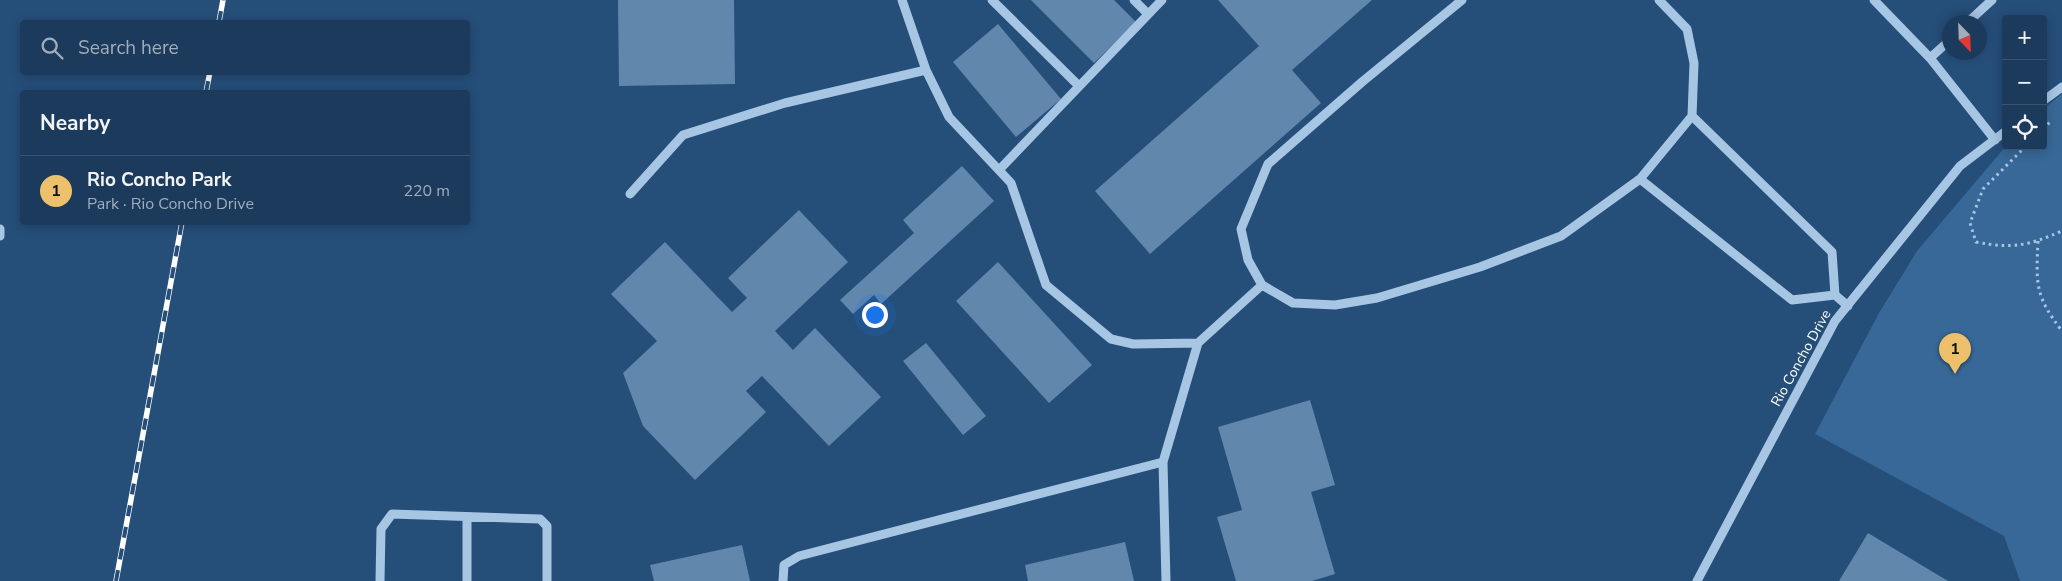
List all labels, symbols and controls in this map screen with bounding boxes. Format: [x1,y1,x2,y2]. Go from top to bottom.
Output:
north arrow [1942,15,1987,60]
map controls [2002,15,2047,150]
button: + [2002,15,2047,60]
search box [20,20,470,75]
icon: search [38,34,66,62]
text: Search here [78,35,179,61]
button: − [2002,60,2047,105]
button: locate [2002,105,2047,150]
text: Nearby [40,109,110,137]
text: Rio Concho Park [87,167,231,193]
text: 1 [51,180,61,202]
text: 220 m [403,180,450,202]
text: Park · Rio Concho Drive [87,193,254,215]
your location [862,302,888,328]
street label: Rio Concho Drive [1767,306,1835,410]
pin: 1 [1939,333,1971,374]

